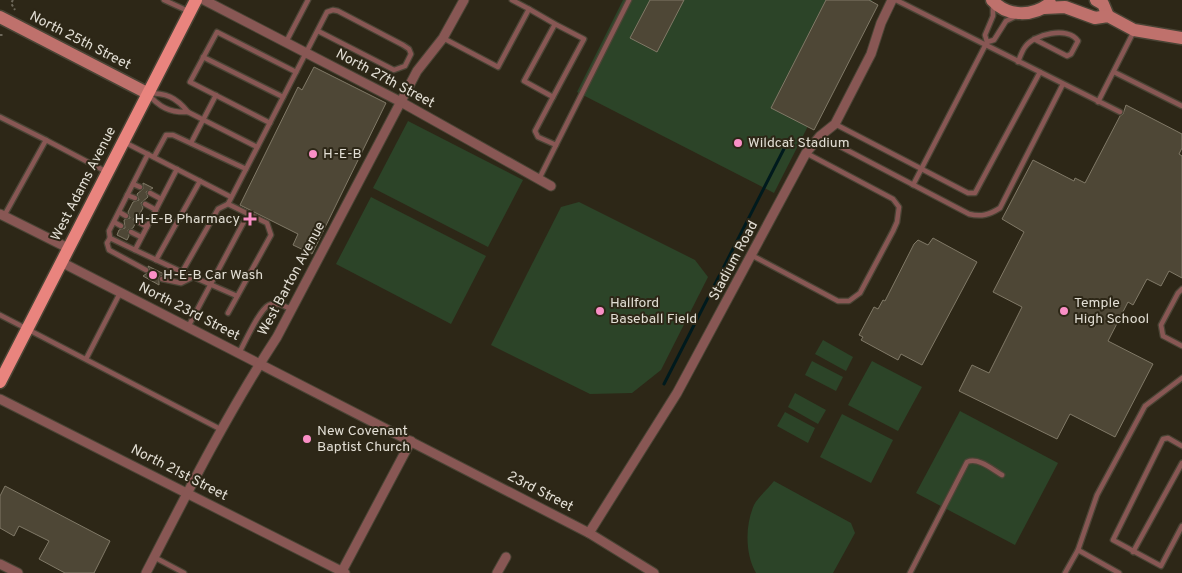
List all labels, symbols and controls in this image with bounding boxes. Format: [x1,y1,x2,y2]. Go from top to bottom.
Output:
street label: North 25th Street [26,8,134,74]
street label: North 27th Street [333,46,437,112]
street label: West Adams Avenue [48,124,120,244]
place label: Wildcat Stadium [748,135,850,152]
marker: Wildcat Stadium [732,137,744,149]
place label: H-E-B [323,146,362,163]
marker: H-E-B [307,148,319,160]
place label: H-E-B Pharmacy [134,211,240,228]
marker: H-E-B Pharmacy [244,213,256,225]
street label: Stadium Road [706,218,762,304]
street label: West Barton Avenue [255,219,329,339]
place label: H-E-B Car Wash [163,267,263,284]
marker: H-E-B Car Wash [147,269,159,281]
street label: North 23rd Street [136,279,242,345]
place label: Hallford Baseball Field [610,295,697,328]
place label: Temple High School [1074,295,1149,328]
marker: Hallford Baseball Field [594,305,606,317]
marker: Temple High School [1058,305,1070,317]
place label: New Covenant Baptist Church [317,423,410,456]
marker: New Covenant Baptist Church [301,433,313,445]
street label: North 21st Street [128,441,230,505]
street label: 23rd Street [504,468,576,516]

